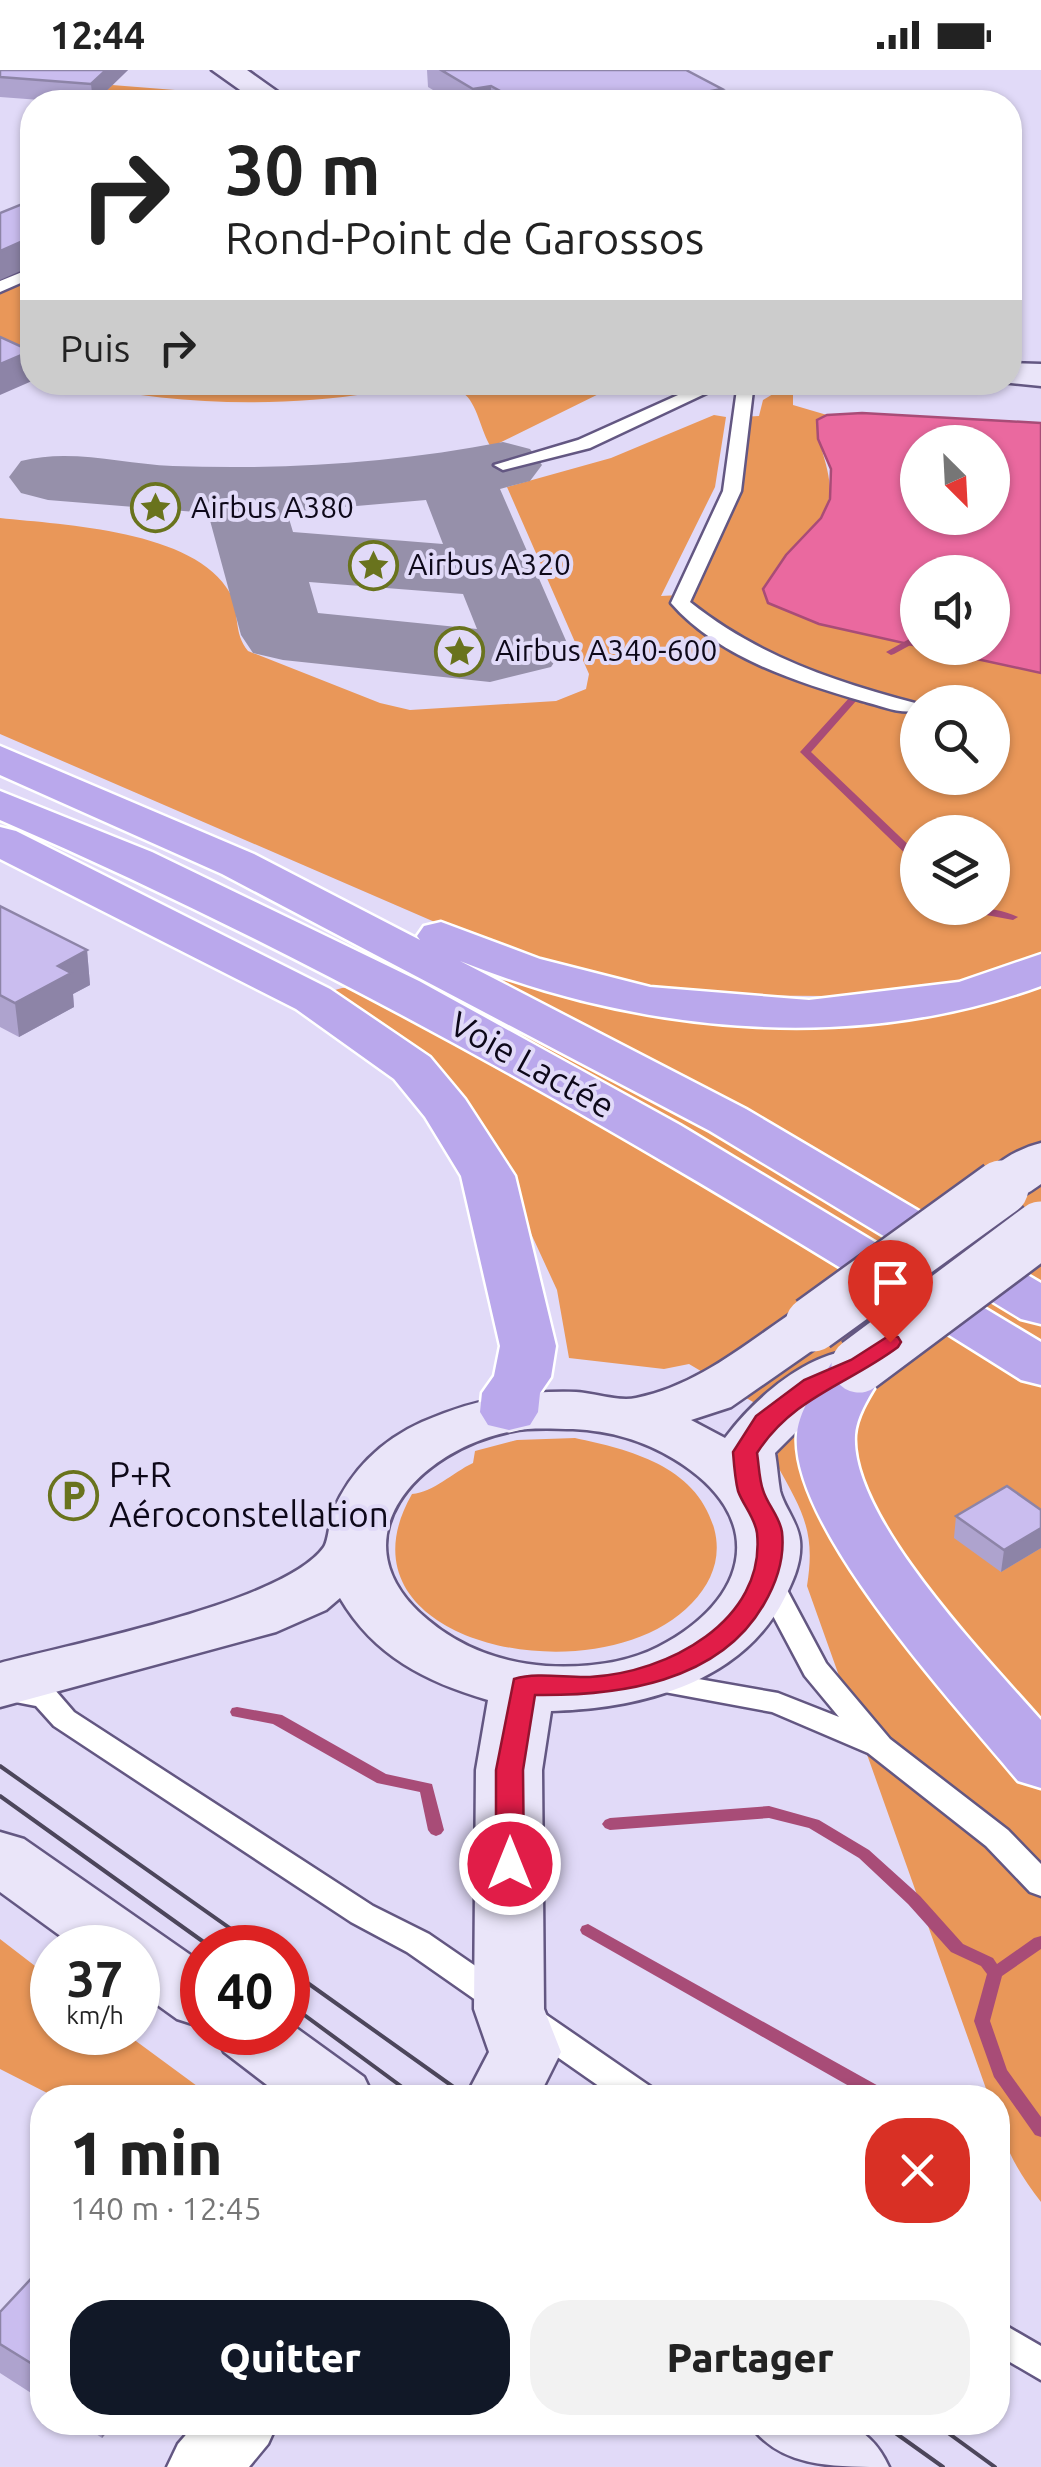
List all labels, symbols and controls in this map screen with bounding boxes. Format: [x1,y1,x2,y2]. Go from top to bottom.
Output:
text: 12:44 [50,14,145,56]
icon: right [60,130,190,260]
text: 30 m [225,130,381,208]
text: Rond-Point de Garossos [225,212,704,263]
icon: right [150,320,205,375]
text: Puis [60,327,130,369]
north arrow [900,425,1010,535]
map controls [900,425,1010,925]
place icon: Airbus A380 [130,482,182,534]
place label: Airbus A380 [191,490,354,524]
place icon: Airbus A320 [347,539,399,591]
place label: Airbus A320 [408,547,571,581]
button: sound [900,555,1010,665]
place icon: Airbus A340-600 [434,625,486,677]
place label: Airbus A340-600 [495,633,717,667]
button: search [900,685,1010,795]
button: layers [900,815,1010,925]
street label: Voie Lactée [443,1003,622,1126]
pin [848,1240,933,1343]
icon: arrive [863,1255,918,1310]
place label: P+R Aéroconstellation [109,1454,389,1534]
parking icon: P+R Aéroconstellation [48,1469,100,1521]
position arrow [458,1812,562,1916]
speed limit sign: 40 [180,1925,310,2055]
text: 37 [67,1950,123,2006]
text: km/h [66,2001,124,2029]
button: close [865,2118,970,2223]
text: 1 min [70,2119,223,2186]
text: 140 m · 12:45 [70,2190,262,2226]
button: Quitter [70,2300,510,2415]
button: Partager [530,2300,970,2415]

